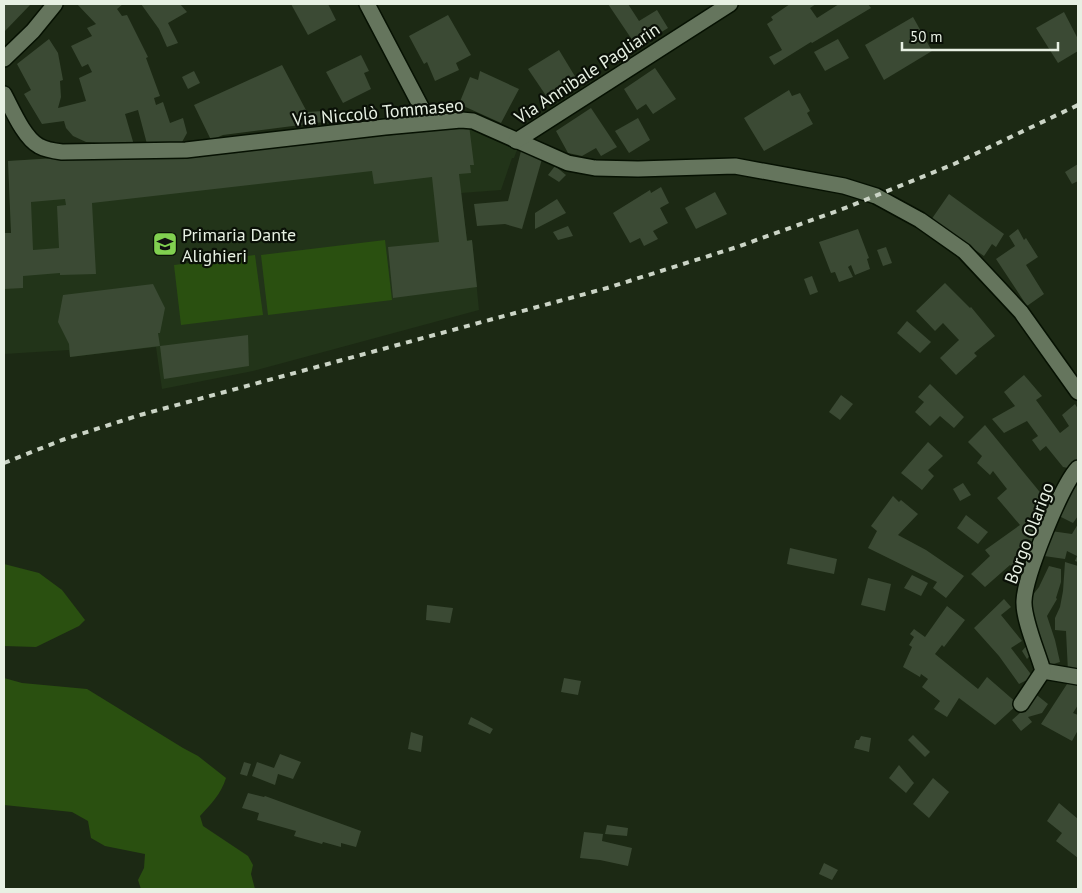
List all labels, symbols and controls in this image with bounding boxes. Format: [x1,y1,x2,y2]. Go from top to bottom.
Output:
street label: Via Annibale Pagliarin [509,17,664,129]
scale bar [902,20,1058,52]
text: 50 m [910,27,943,46]
street label: Via Niccolò Tommaseo [291,93,464,131]
place label: Primaria Dante Alighieri [182,223,296,267]
school or university icon: Primaria Dante Alighieri [152,231,178,257]
street label: Borgo Olarigo [999,479,1059,587]

